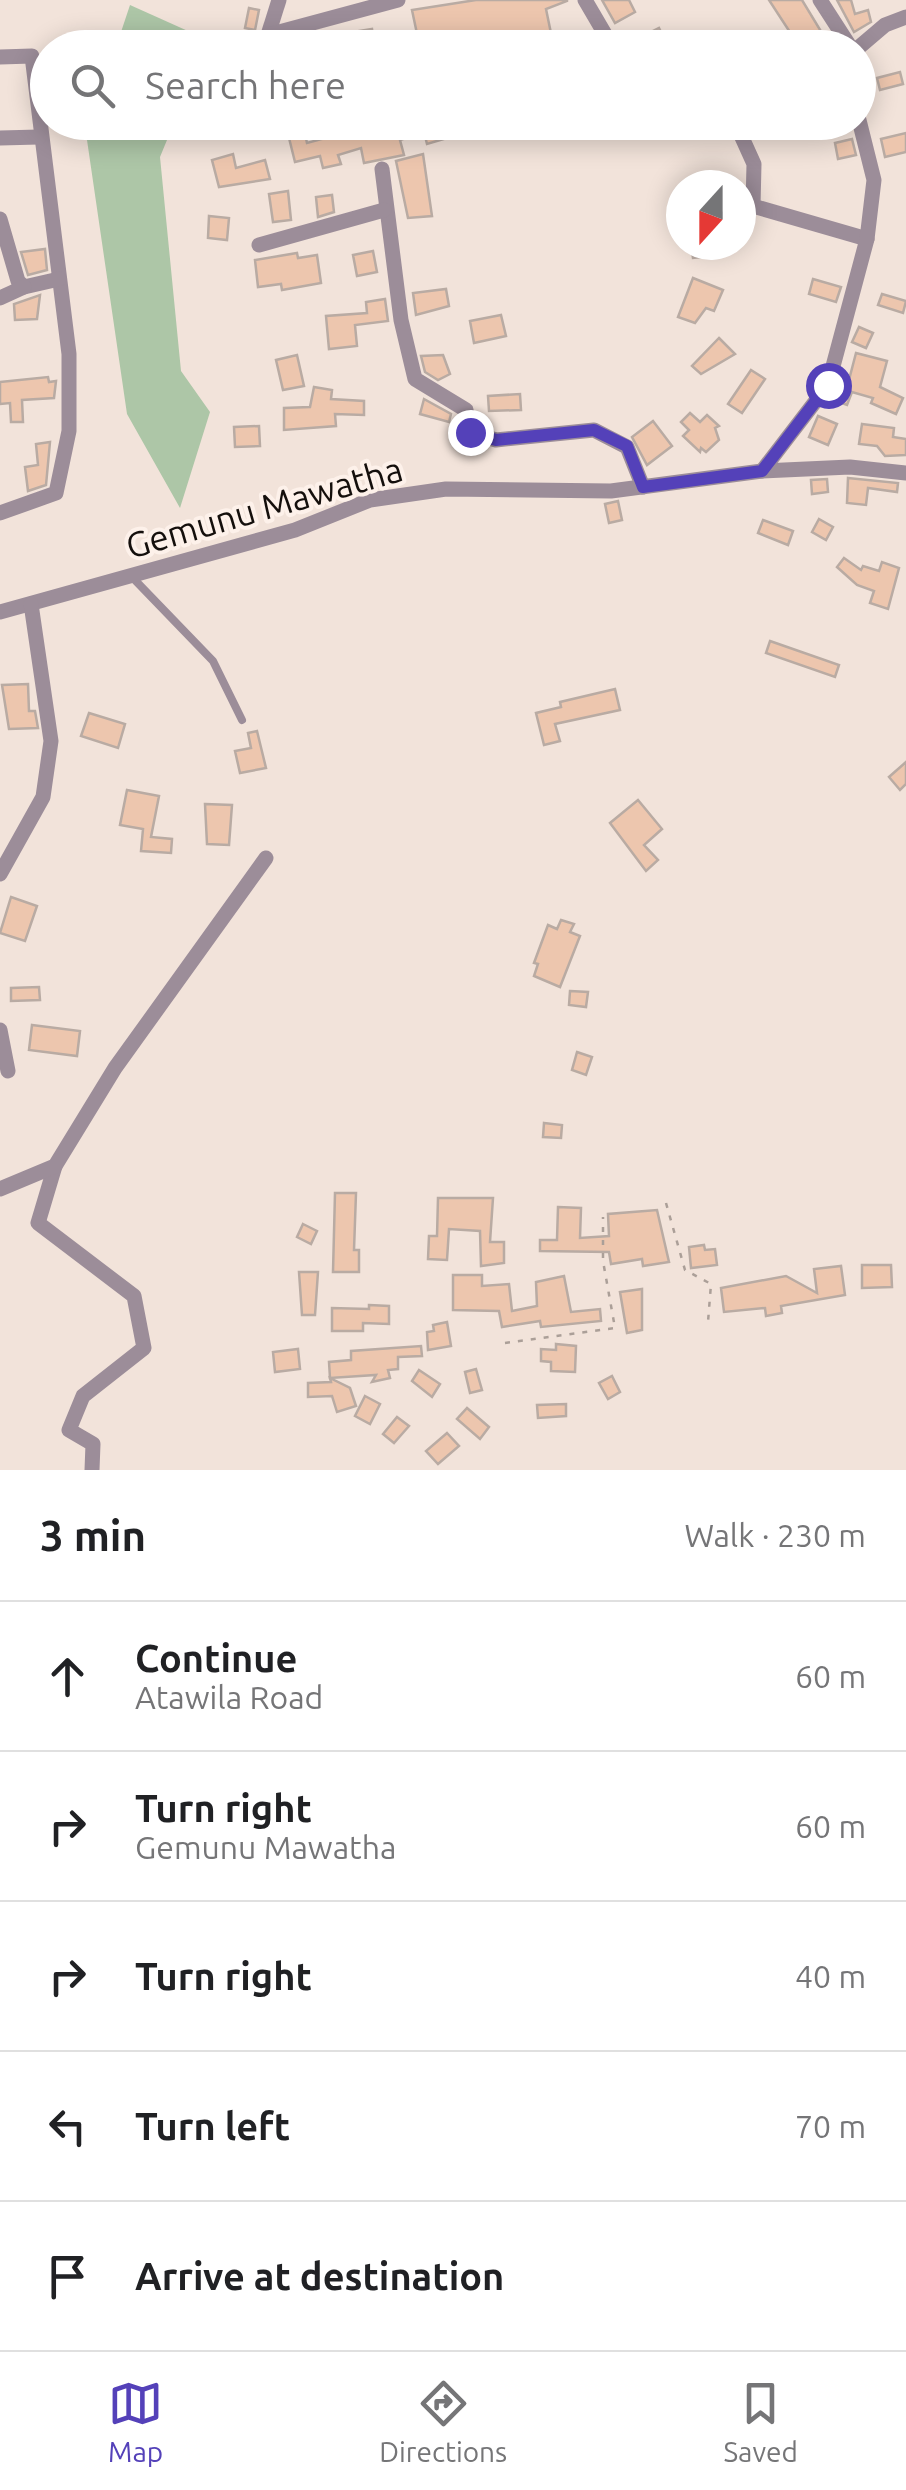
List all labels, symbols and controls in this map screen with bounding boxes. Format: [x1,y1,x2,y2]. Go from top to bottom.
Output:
search box [30,30,876,140]
icon: search [65,58,120,113]
text: Search here [145,64,346,106]
north arrow [666,170,756,260]
route start [806,363,852,409]
route end [448,410,494,456]
street label: Gemunu Mawatha [121,448,407,566]
text: 3 min [40,1512,146,1559]
text: Walk · 230 m [684,1517,866,1553]
text: Continue [135,1637,297,1679]
icon: ahead [40,1649,95,1704]
text: 60 m [795,1658,866,1694]
text: Atawila Road [135,1679,323,1715]
text: Turn right [135,1787,312,1829]
icon: right [40,1799,95,1854]
text: 60 m [795,1808,866,1844]
text: Gemunu Mawatha [135,1829,396,1865]
icon: right [40,1949,95,2004]
text: Turn right [135,1955,312,1997]
text: 40 m [795,1958,866,1994]
icon: left [40,2099,95,2154]
text: Turn left [135,2105,290,2147]
text: 70 m [795,2108,866,2144]
icon: arrive [40,2249,95,2304]
text: Arrive at destination [135,2255,504,2297]
tab: Map [108,2376,163,2467]
tab: Directions [379,2376,507,2467]
tab: Saved [723,2376,798,2467]

